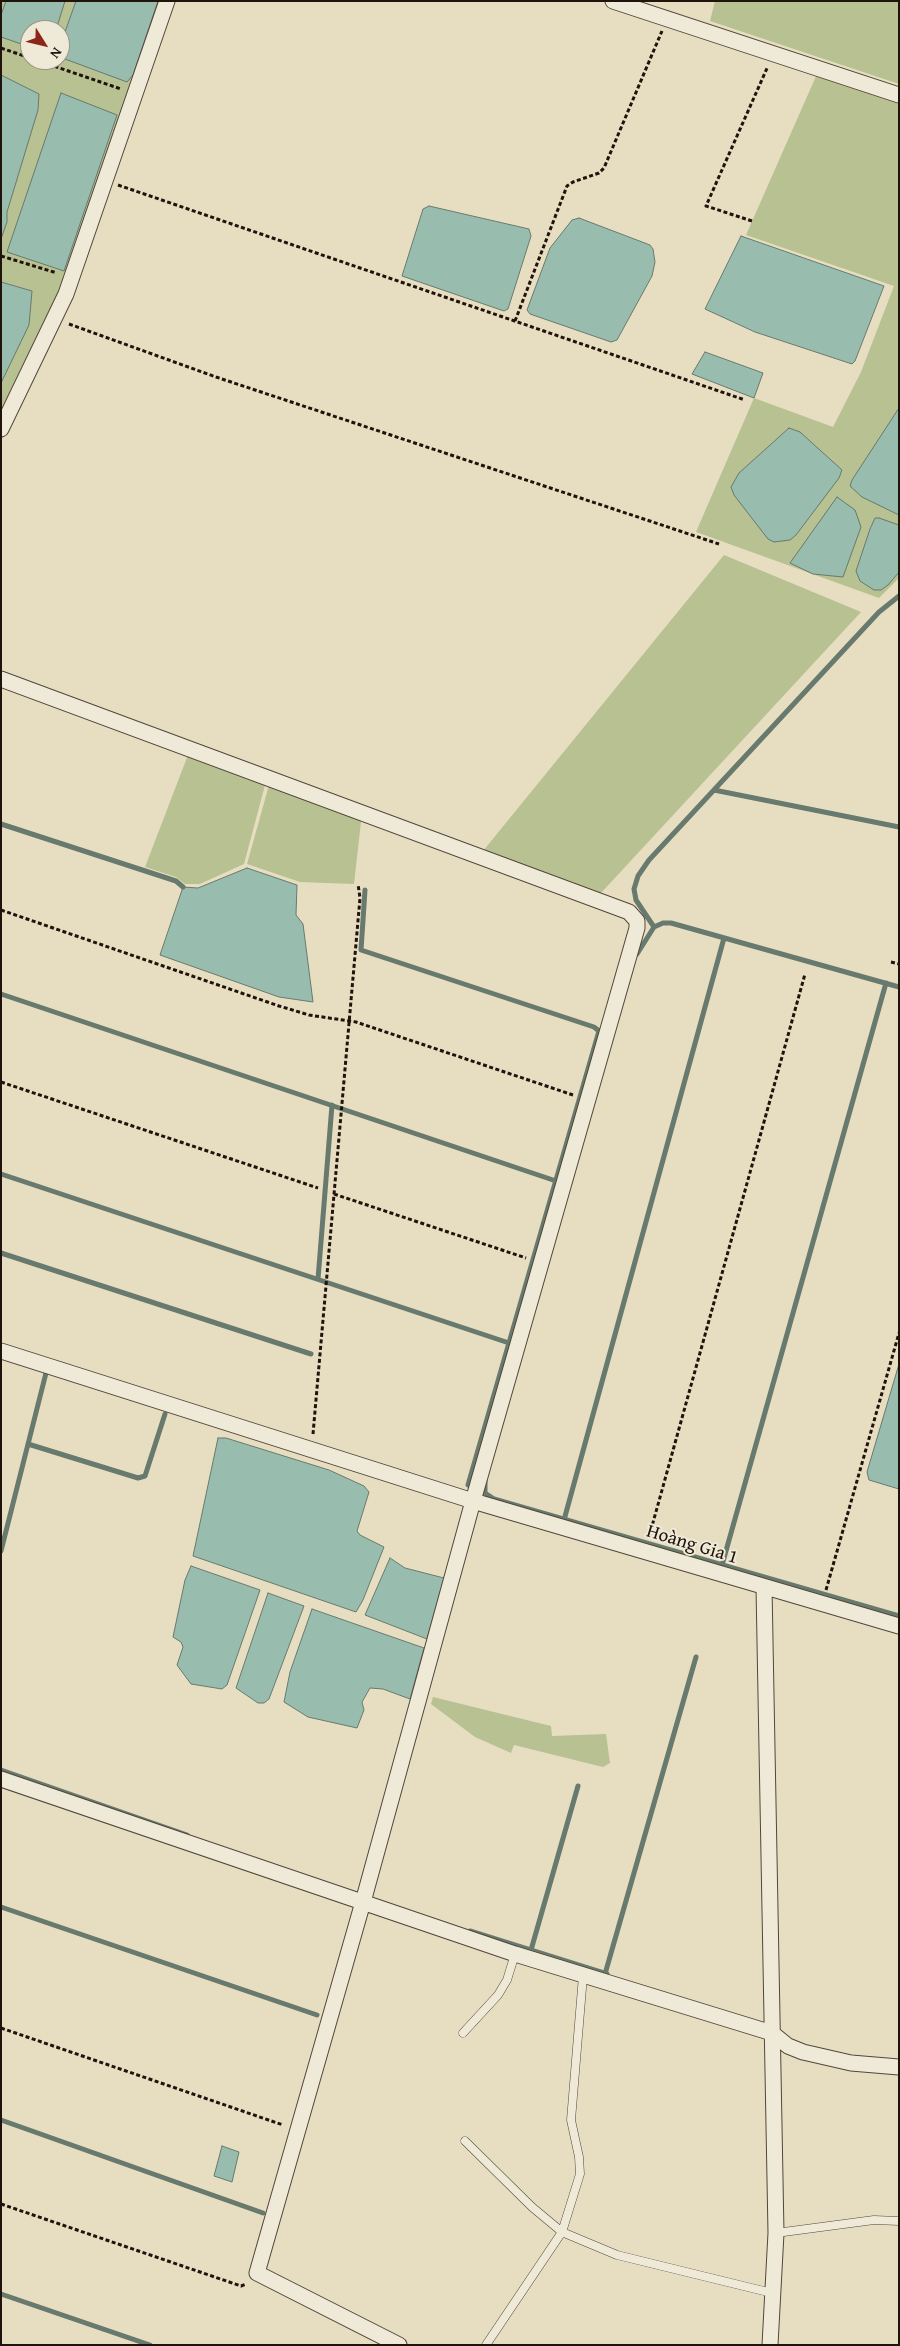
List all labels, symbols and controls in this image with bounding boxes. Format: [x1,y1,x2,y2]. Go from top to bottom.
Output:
north arrow [20,20,70,70]
text: N [45,44,67,63]
street label: Hoàng Gia 1 [644,1520,740,1570]

